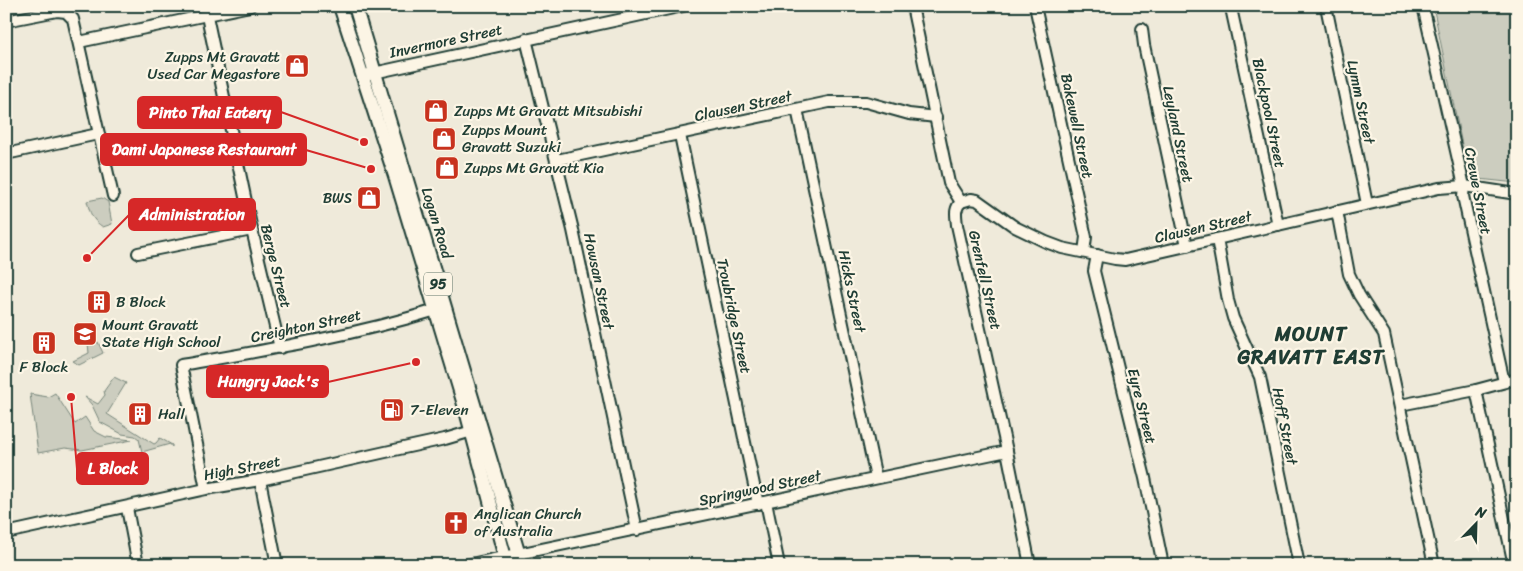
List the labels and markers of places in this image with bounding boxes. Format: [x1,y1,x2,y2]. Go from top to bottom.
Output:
place label: Zupps Mt Gravatt Used Car Megastore [148,44,281,87]
shop icon: Zupps Mt Gravatt Used Car Megastore [284,53,310,79]
callout: Pinto Thai Eatery [138,97,281,128]
shop icon: Zupps Mt Gravatt Mitsubishi [423,98,449,124]
place label: Zupps Mt Gravatt Mitsubishi [454,98,643,124]
place label: Zupps Mount Gravatt Suzuki [462,117,561,160]
shop icon: Zupps Mount Gravatt Suzuki [431,126,457,152]
callout: Dami Japanese Restaurant [101,134,306,165]
shop icon: Zupps Mt Gravatt Kia [434,155,460,181]
place label: Zupps Mt Gravatt Kia [464,155,604,181]
place label: BWS [323,185,352,211]
shop icon: BWS [356,185,382,211]
callout: Administration [129,199,255,230]
building icon: B Block [86,289,112,315]
place label: B Block [116,289,166,315]
place label: Mount Gravatt State High School [102,312,221,355]
school or university icon: Mount Gravatt State High School [72,321,98,347]
building icon: F Block [31,330,57,356]
place label: F Block [19,354,69,380]
callout: Hungry Jack's [207,366,328,397]
fuel station icon: 7-Eleven [379,397,405,423]
place label: 7-Eleven [410,397,469,423]
building icon: Hall [127,401,153,427]
place label: Hall [158,401,185,427]
callout: L Block [77,453,148,484]
place label: Anglican Church of Australia [473,501,582,544]
church icon: Anglican Church of Australia [443,510,469,536]

